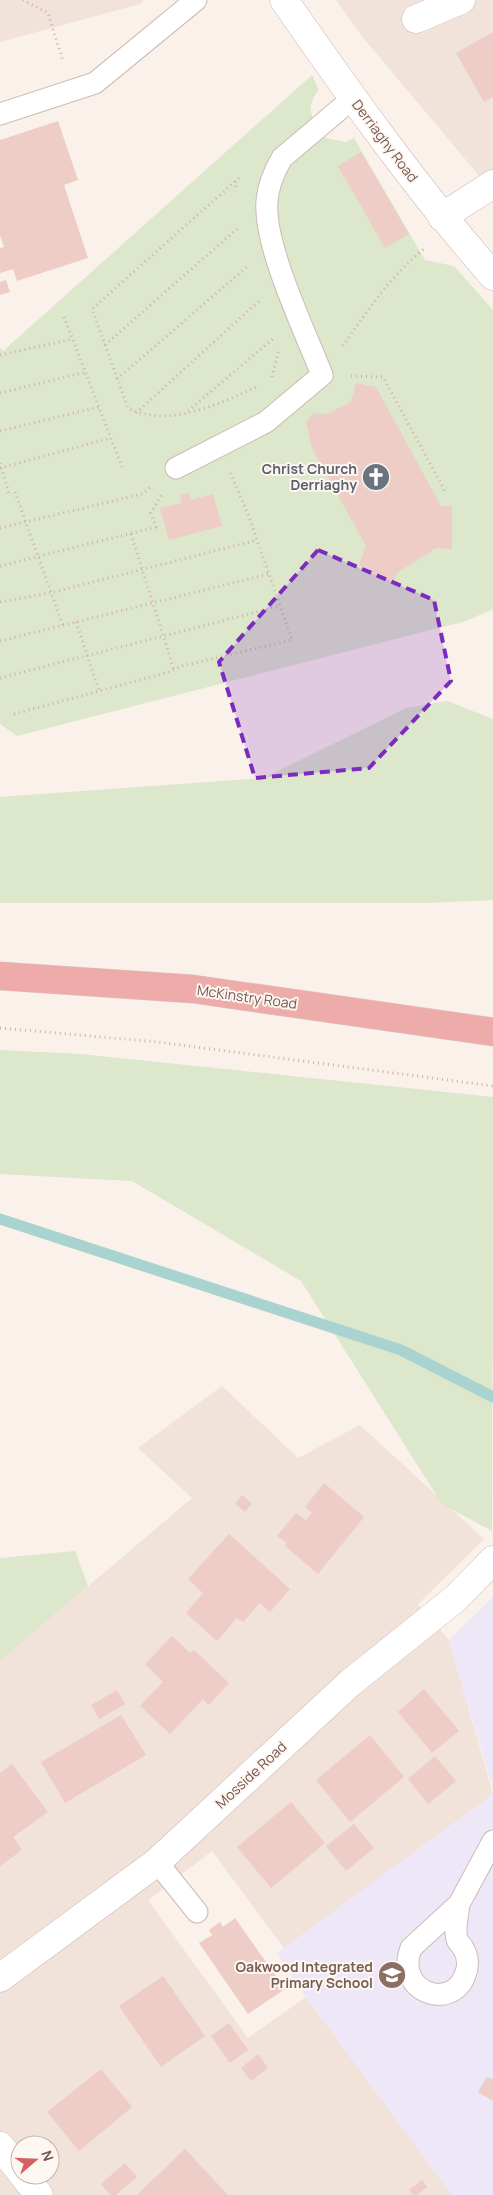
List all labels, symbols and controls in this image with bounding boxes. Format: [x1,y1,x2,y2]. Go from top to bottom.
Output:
street label: Derriaghy Road [348,96,423,186]
place label: Christ Church Derriaghy [262,459,357,494]
church icon: Christ Church Derriaghy [361,462,391,492]
street label: McKinstry Road [196,980,298,1013]
street label: Mosside Road [211,1737,290,1812]
place label: Oakwood Integrated Primary School [236,1957,373,1992]
school or university icon: Oakwood Integrated Primary School [377,1960,407,1990]
north arrow [10,2135,60,2185]
text: N [37,2148,58,2163]

